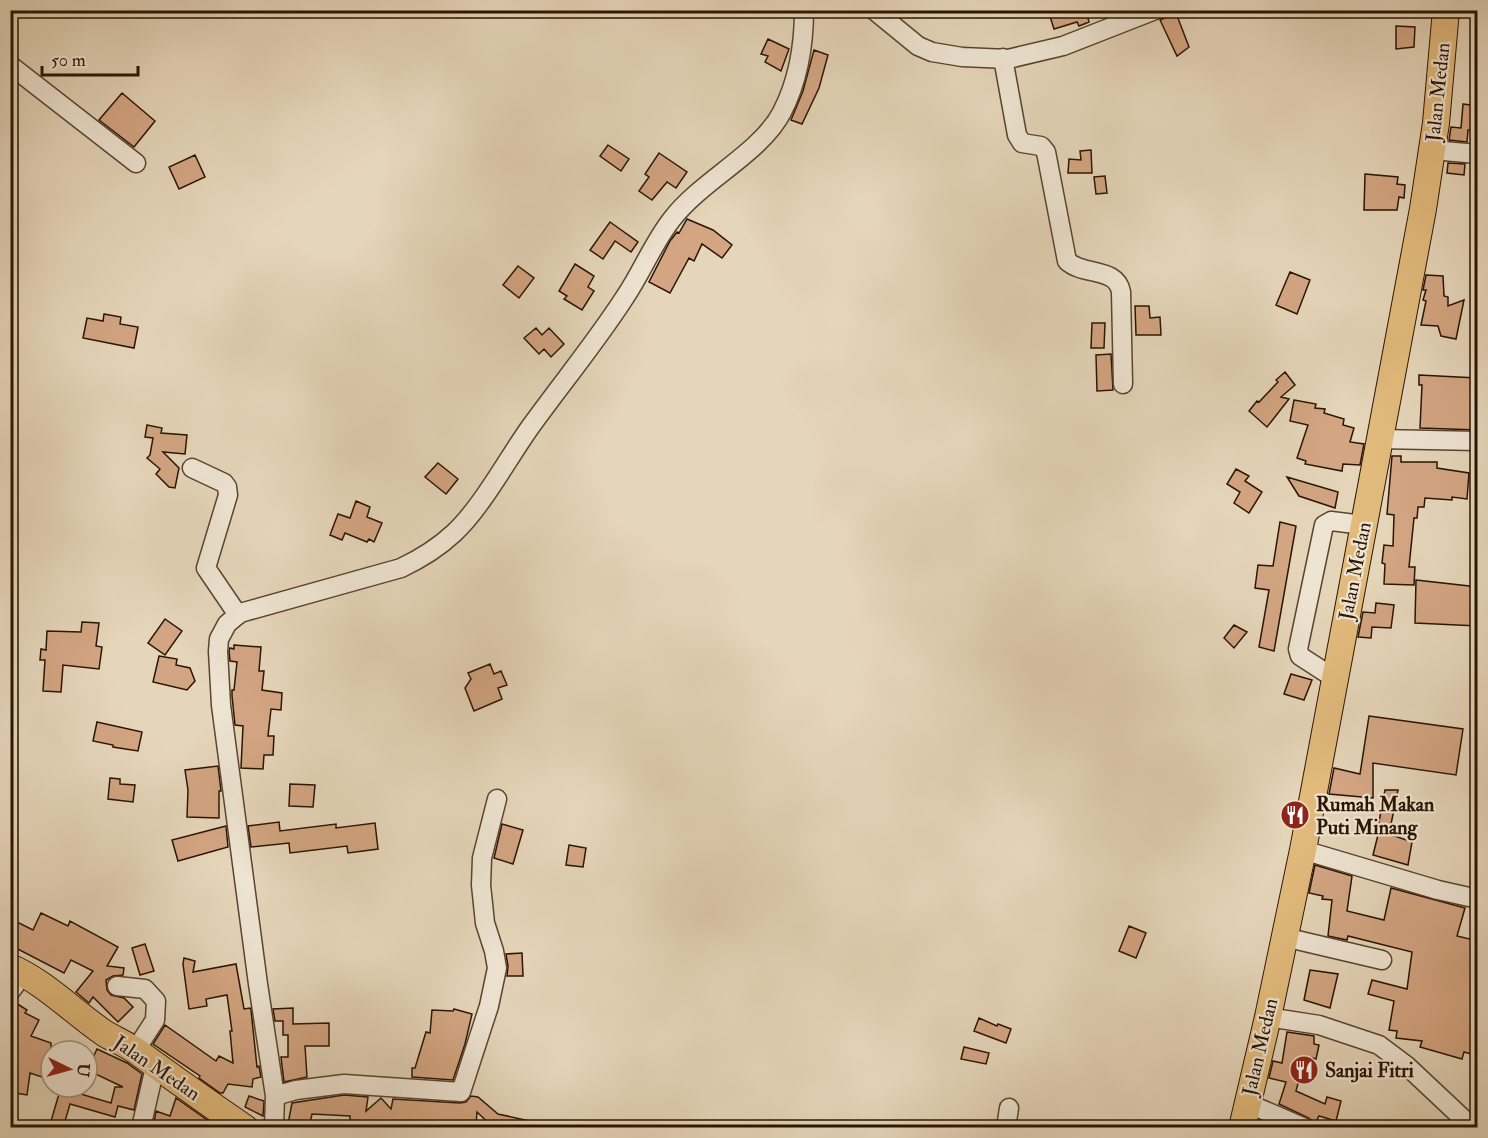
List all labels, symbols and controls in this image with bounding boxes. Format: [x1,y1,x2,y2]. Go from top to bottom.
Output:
scale bar [42,39,138,77]
street label: Jalan Medan [1420,41,1456,144]
text: 50 m [51,49,86,72]
street label: Jalan Medan [1333,520,1377,623]
place label: Rumah Makan Puti Minang [1316,792,1435,841]
restaurant icon: Rumah Makan Puti Minang [1279,799,1311,831]
street label: Jalan Medan [1236,996,1283,1099]
street label: Jalan Medan [108,1029,205,1106]
north arrow [39,1039,99,1099]
restaurant icon: Sanjai Fitri [1288,1054,1320,1086]
place label: Sanjai Fitri [1325,1058,1414,1083]
text: U [72,1063,93,1078]

